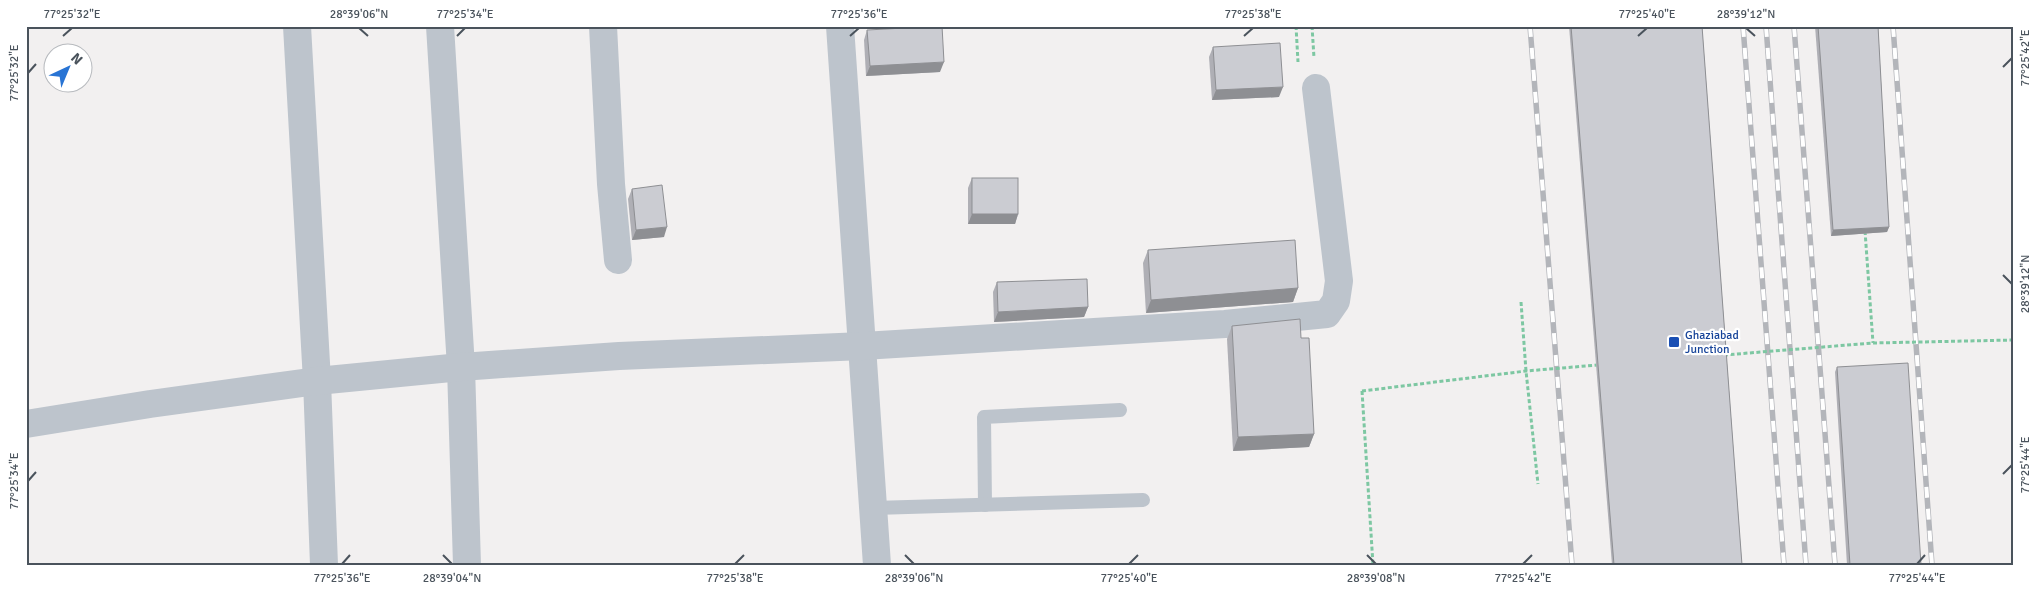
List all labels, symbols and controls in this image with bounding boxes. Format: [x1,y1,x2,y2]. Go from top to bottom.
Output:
text: 77°25'32"E [43,7,101,22]
text: 28°39'06"N [330,7,388,22]
text: 77°25'34"E [436,7,494,22]
text: 77°25'36"E [830,7,888,22]
text: 77°25'38"E [1224,7,1282,22]
text: 77°25'40"E [1618,7,1676,22]
text: 28°39'12"N [1717,7,1775,22]
text: 77°25'42"E [2018,29,2033,87]
north arrow [42,42,92,92]
text: 77°25'32"E [7,44,22,102]
text: N [67,50,86,69]
text: 28°39'12"N [2018,255,2033,313]
place label: Ghaziabad Junction [1685,328,1739,357]
marker: Ghaziabad Junction [1667,335,1681,349]
text: 77°25'44"E [2018,436,2033,494]
text: 77°25'34"E [7,452,22,510]
text: 77°25'36"E [313,571,371,586]
text: 28°39'04"N [423,571,481,586]
text: 77°25'38"E [706,571,764,586]
text: 28°39'06"N [885,571,943,586]
text: 77°25'40"E [1100,571,1158,586]
text: 28°39'08"N [1347,571,1405,586]
text: 77°25'42"E [1494,571,1552,586]
text: 77°25'44"E [1888,571,1946,586]

